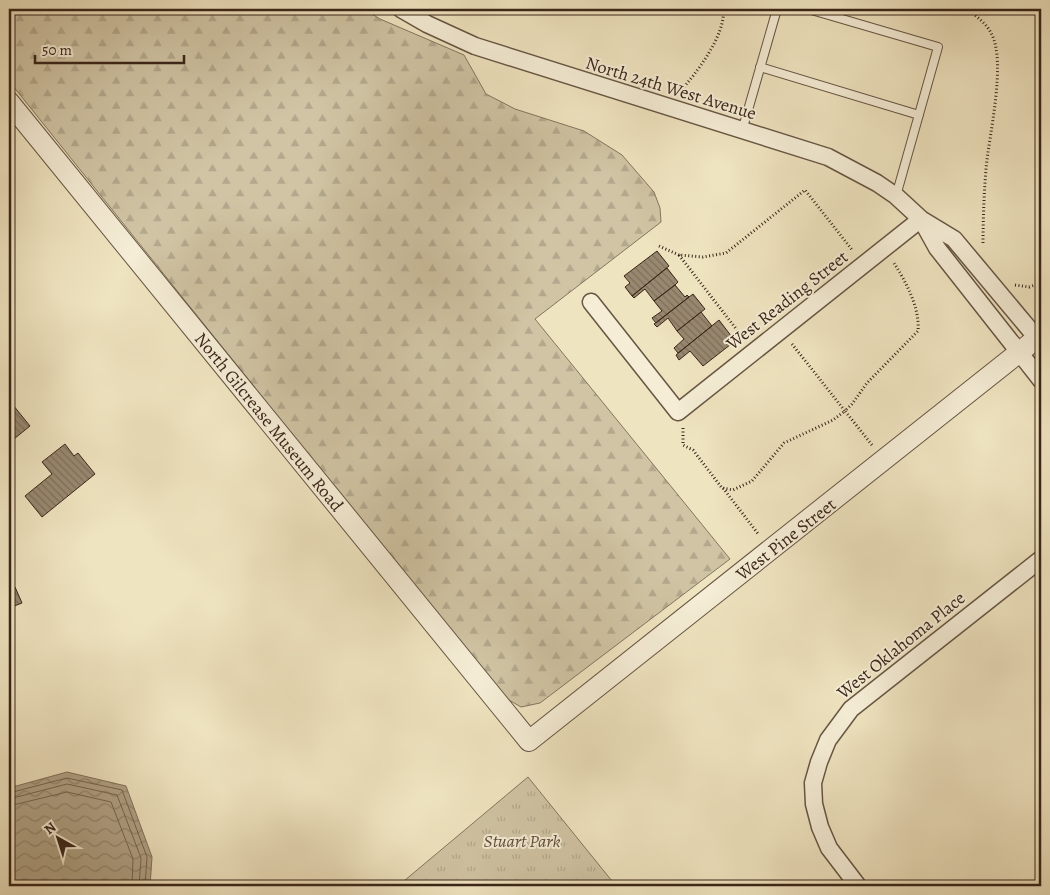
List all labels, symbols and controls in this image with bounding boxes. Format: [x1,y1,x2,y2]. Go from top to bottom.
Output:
scale bar [35,32,184,64]
text: 50 m [42,40,72,60]
street label: North 24th West Avenue [583,51,759,125]
street label: West Reading Street [720,245,853,356]
street label: North Gilcrease Museum Road [189,327,349,517]
street label: West Pine Street [730,492,841,586]
street label: West Oklahoma Place [831,586,970,705]
north arrow [32,812,82,862]
text: N [40,818,60,839]
park label: Stuart Park [484,829,560,853]

